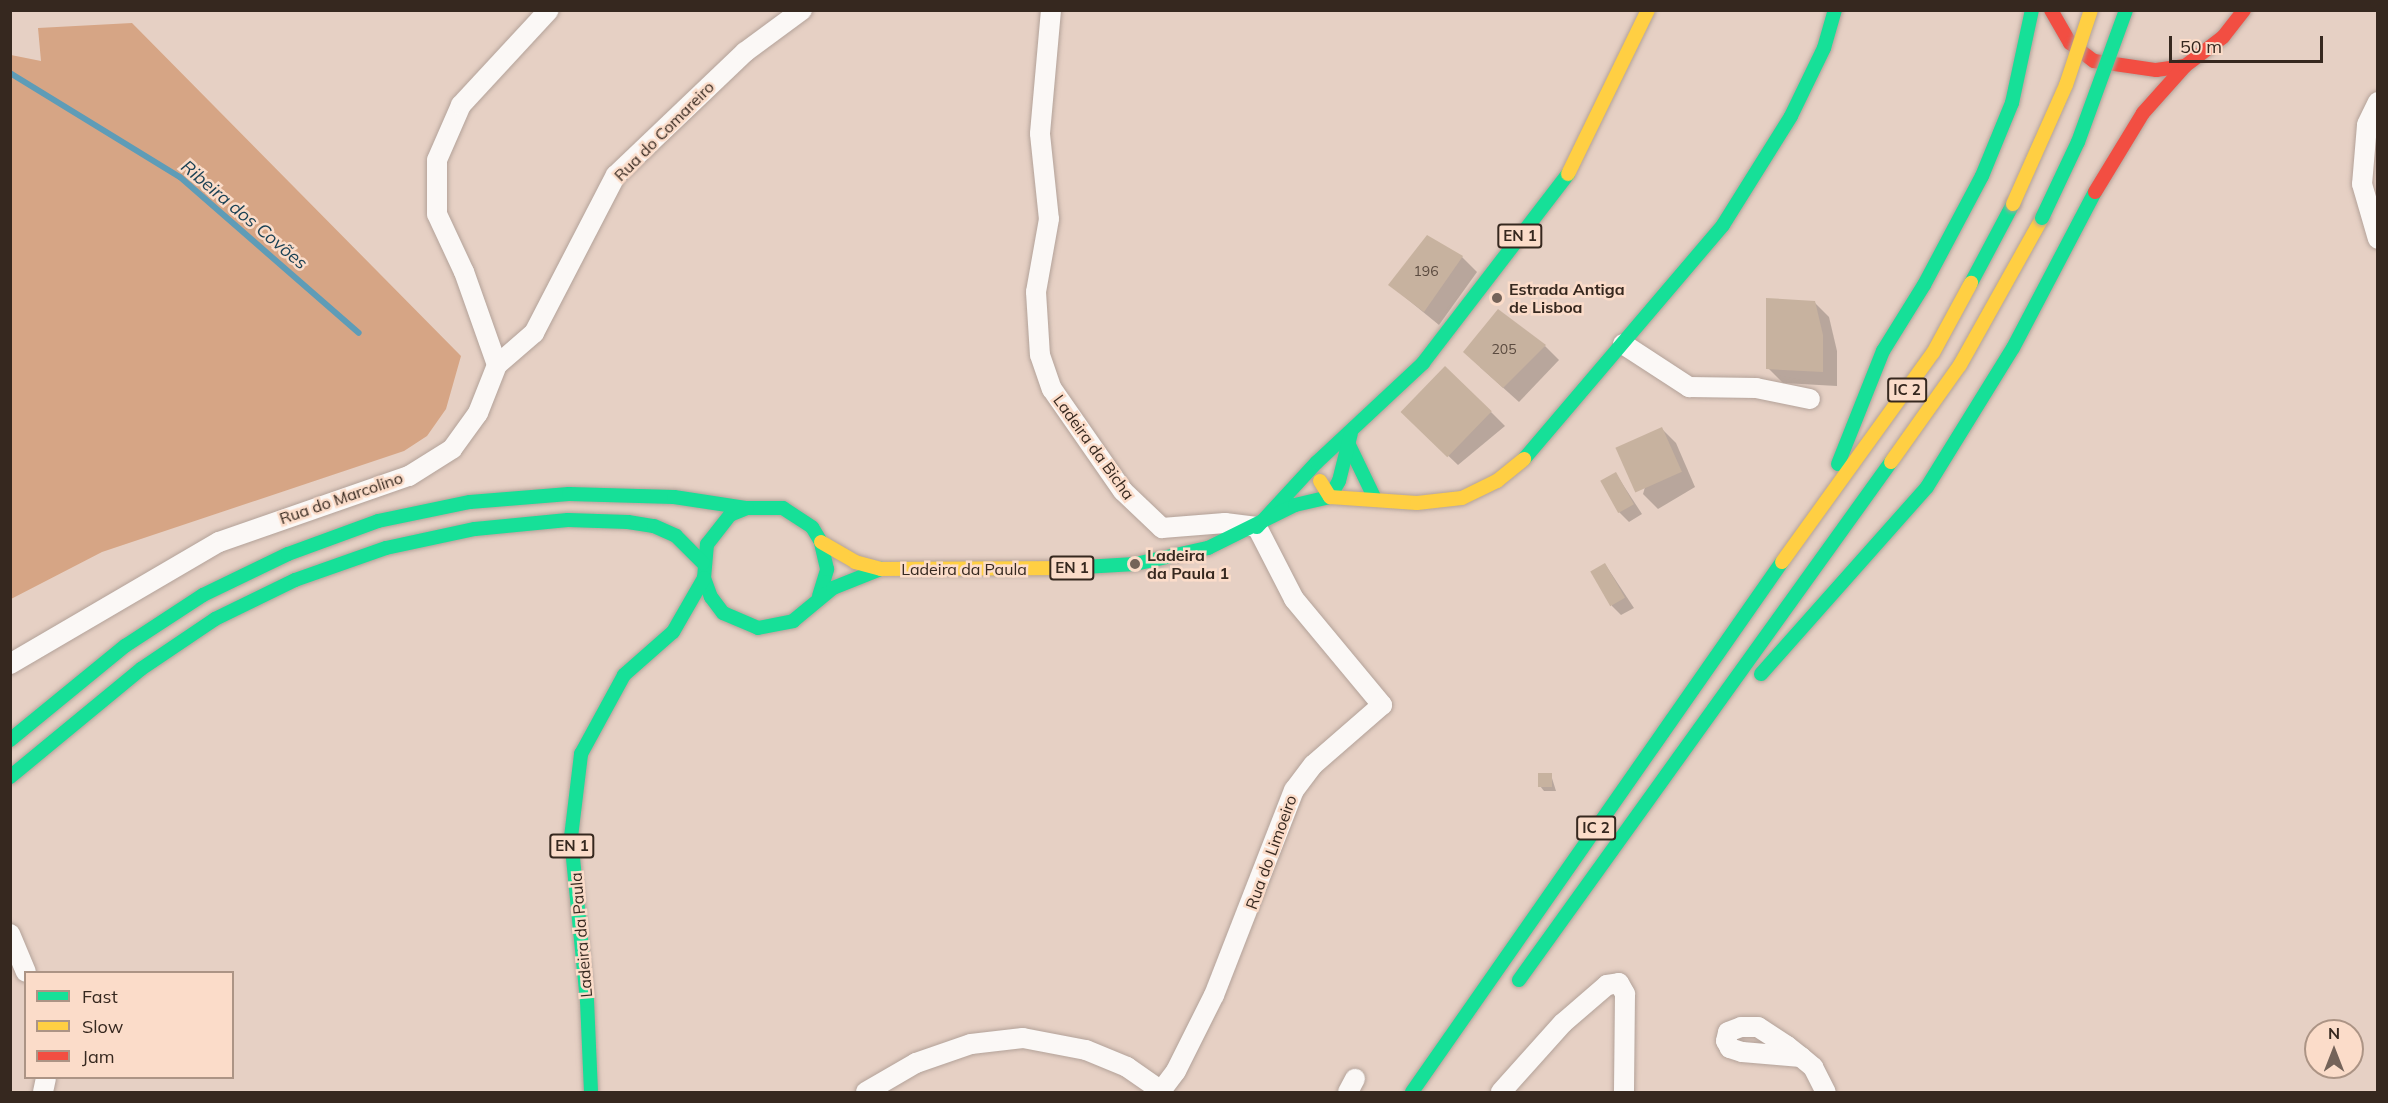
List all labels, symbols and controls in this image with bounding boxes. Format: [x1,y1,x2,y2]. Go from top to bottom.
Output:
scale bar [2172,24,2326,62]
text: 50 m [2180,35,2222,58]
street label: Rua do Comareiro [610,77,718,185]
water label: Ribeira dos Covões [176,156,312,274]
road number: EN 1 [1496,224,1544,248]
house number: 196 [1413,263,1439,279]
place label: Estrada Antiga de Lisboa [1509,279,1625,317]
marker: Estrada Antiga de Lisboa [1490,291,1504,305]
house number: 205 [1491,341,1517,357]
road number: IC 2 [1886,378,1928,402]
street label: Ladeira da Bicha [1050,391,1138,503]
street label: Rua do Marcolino [277,468,405,528]
place label: Ladeira da Paula 1 [1147,545,1229,583]
road number: EN 1 [1048,556,1096,580]
marker: Ladeira da Paula 1 [1128,557,1142,571]
street label: Ladeira da Paula [901,559,1027,579]
street label: Rua do Limoeiro [1241,792,1301,912]
road number: IC 2 [1575,816,1617,840]
road number: EN 1 [548,834,596,858]
street label: Ladeira da Paula [566,872,596,998]
legend [24,971,234,1079]
text: Fast [82,985,118,1008]
text: Slow [82,1015,123,1038]
north arrow [2304,1019,2364,1079]
text: N [2328,1023,2340,1043]
text: Jam [82,1045,115,1068]

